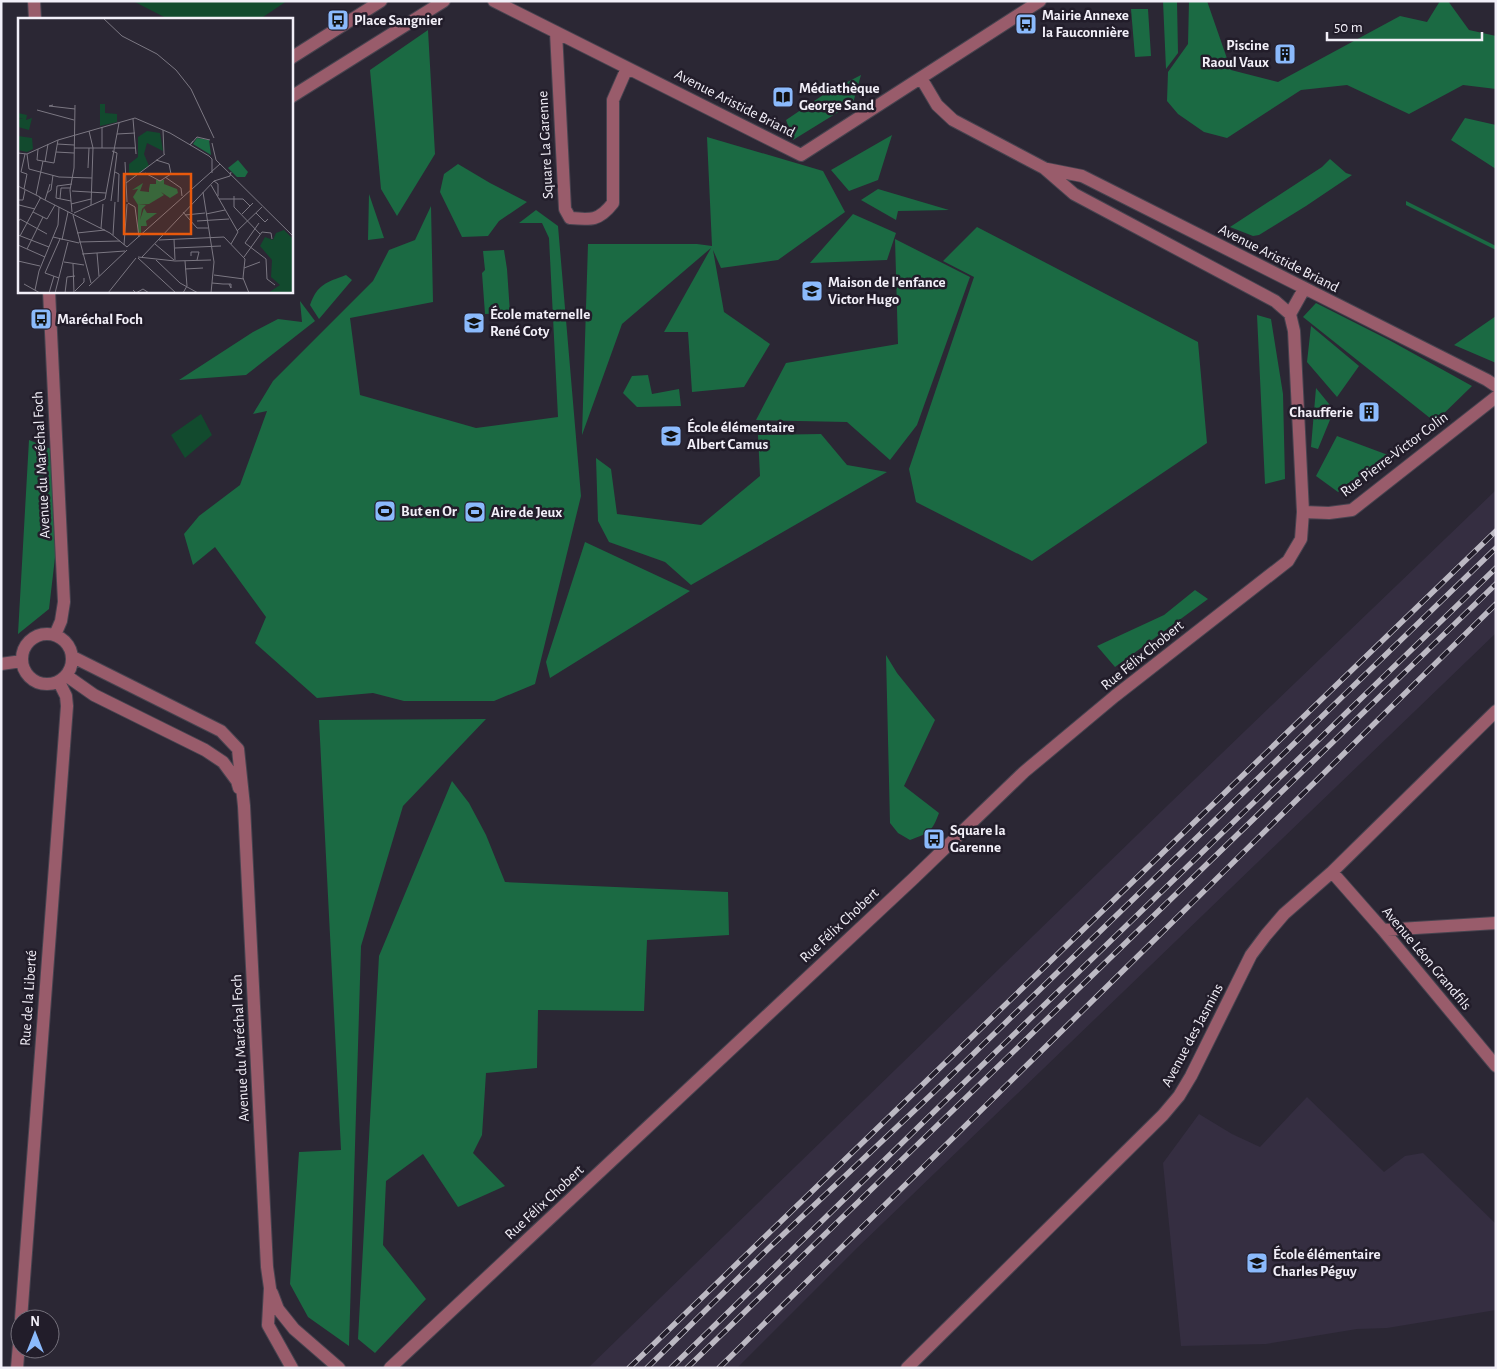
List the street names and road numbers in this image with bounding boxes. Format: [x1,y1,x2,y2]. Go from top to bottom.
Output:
street label: Avenue Aristide Briand [672,67,798,140]
street label: Square La Garenne [535,90,556,199]
street label: Avenue Aristide Briand [1216,222,1342,295]
street label: Avenue du Maréchal Foch [30,391,53,539]
street label: Rue Pierre-Victor Colin [1338,409,1451,500]
street label: Rue Félix Chobert [1098,617,1187,693]
street label: Rue Félix Chobert [797,885,882,965]
street label: Avenue Léon Grandfils [1379,904,1474,1013]
street label: Rue de la Liberté [18,949,39,1047]
street label: Avenue du Maréchal Foch [229,974,252,1122]
street label: Avenue des Jasmins [1159,981,1226,1089]
street label: Rue Félix Chobert [502,1162,587,1242]

